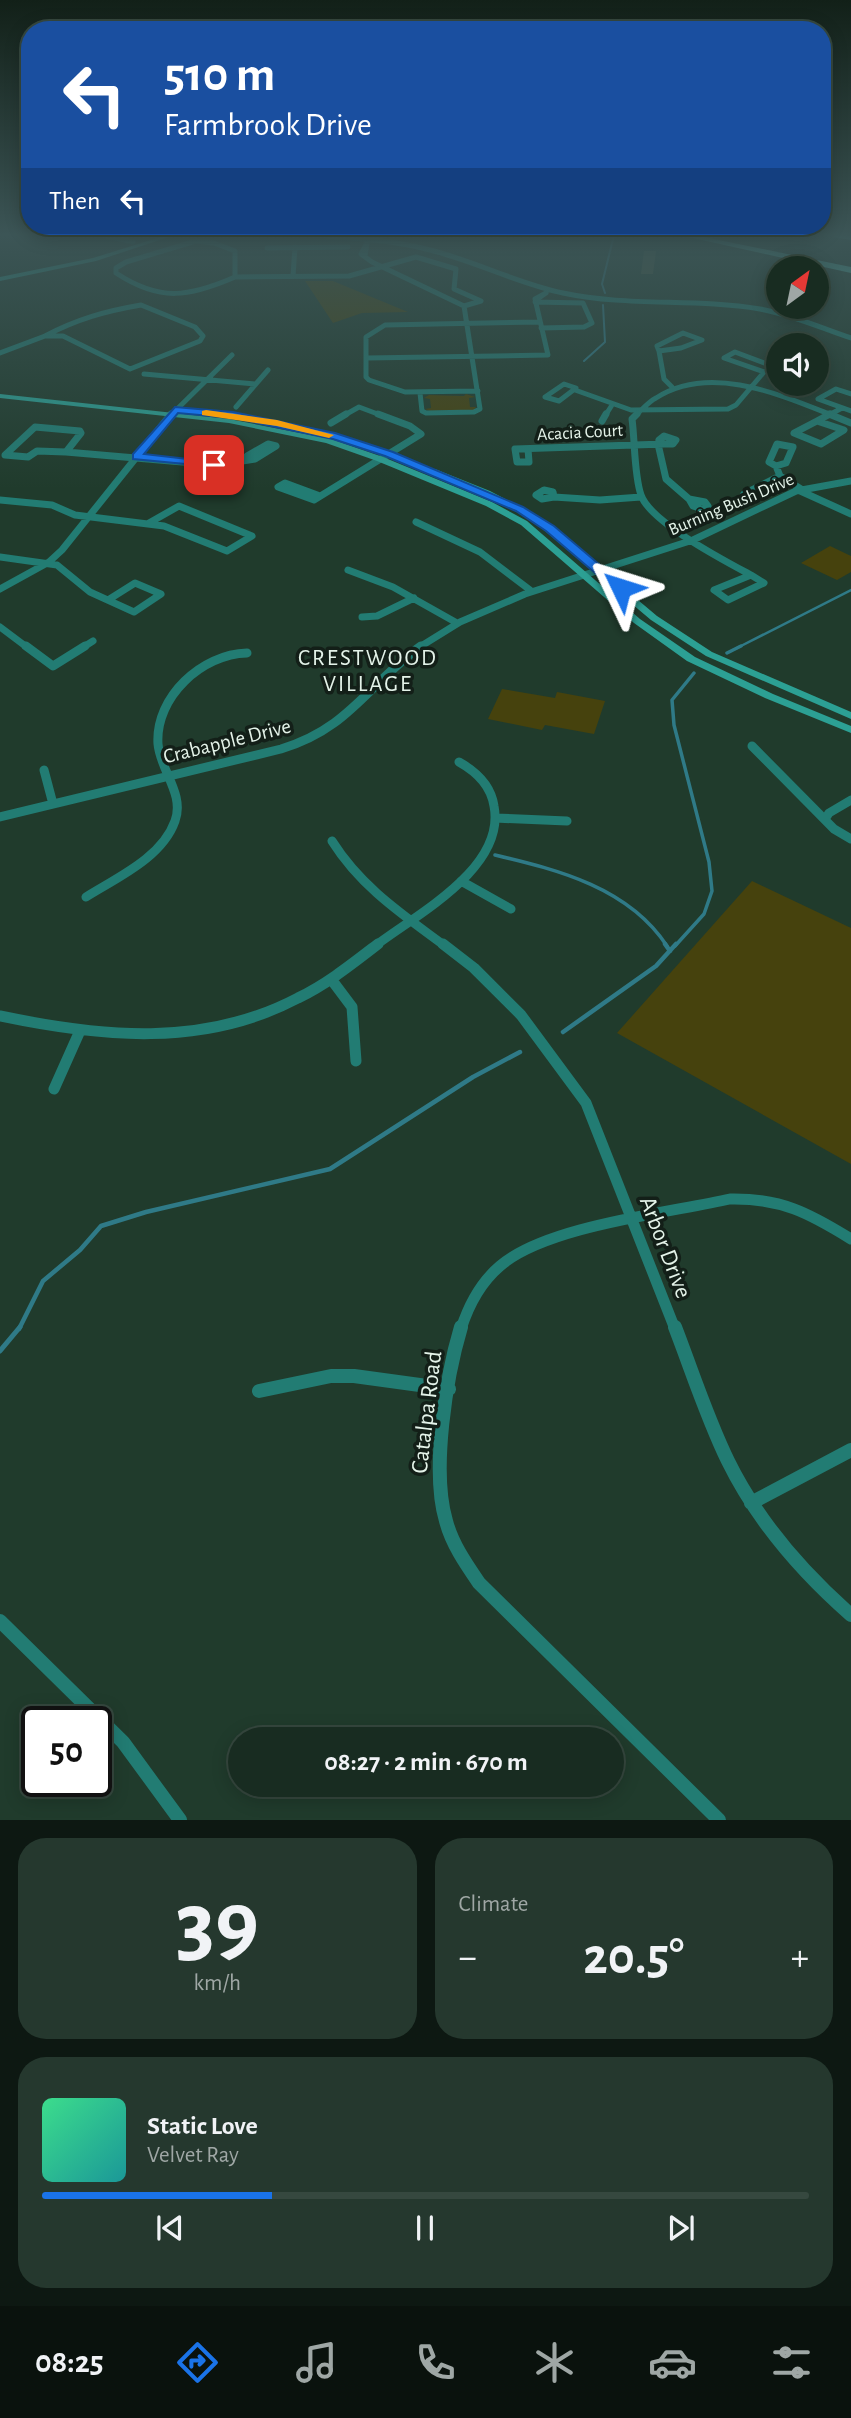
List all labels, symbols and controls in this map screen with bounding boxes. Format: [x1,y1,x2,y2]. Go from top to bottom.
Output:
icon: left [49,49,140,140]
text: 510 m [164,51,275,100]
text: Farmbrook Drive [164,109,372,141]
icon: left [114,182,152,220]
text: Then [49,188,100,214]
north arrow [766,256,830,318]
map controls [766,256,829,396]
button: sound [766,333,829,396]
street label: Acacia Court [537,422,624,444]
pin [184,435,244,495]
icon: arrive [195,446,233,484]
street label: Burning Bush Drive [666,470,797,539]
position arrow [584,551,658,625]
district label: CRESTWOOD VILLAGE [298,647,438,696]
street label: Crabapple Drive [161,715,293,767]
street label: Arbor Drive [635,1193,695,1302]
street label: Catalpa Road [408,1349,446,1475]
speed limit sign: 50 [21,1706,112,1797]
text: 08:27 · 2 min · 670 m [324,1749,528,1775]
text: 39 [176,1879,259,1970]
text: Climate [459,1893,528,1916]
text: 20.5° [583,1931,684,1983]
text: − [459,1939,477,1977]
text: + [791,1939,809,1977]
text: km/h [194,1972,241,1995]
text: Static Love [147,2113,258,2139]
text: Velvet Ray [147,2144,239,2167]
icon: previous [151,2209,189,2247]
icon: pause [406,2209,444,2247]
icon: next [662,2209,700,2247]
icon: directions [173,2338,222,2387]
icon: music [292,2338,341,2387]
icon: phone [411,2338,460,2387]
icon: climate [530,2338,579,2387]
icon: car [648,2338,697,2387]
icon: filters [767,2338,816,2387]
text: 08:25 [35,2346,104,2378]

